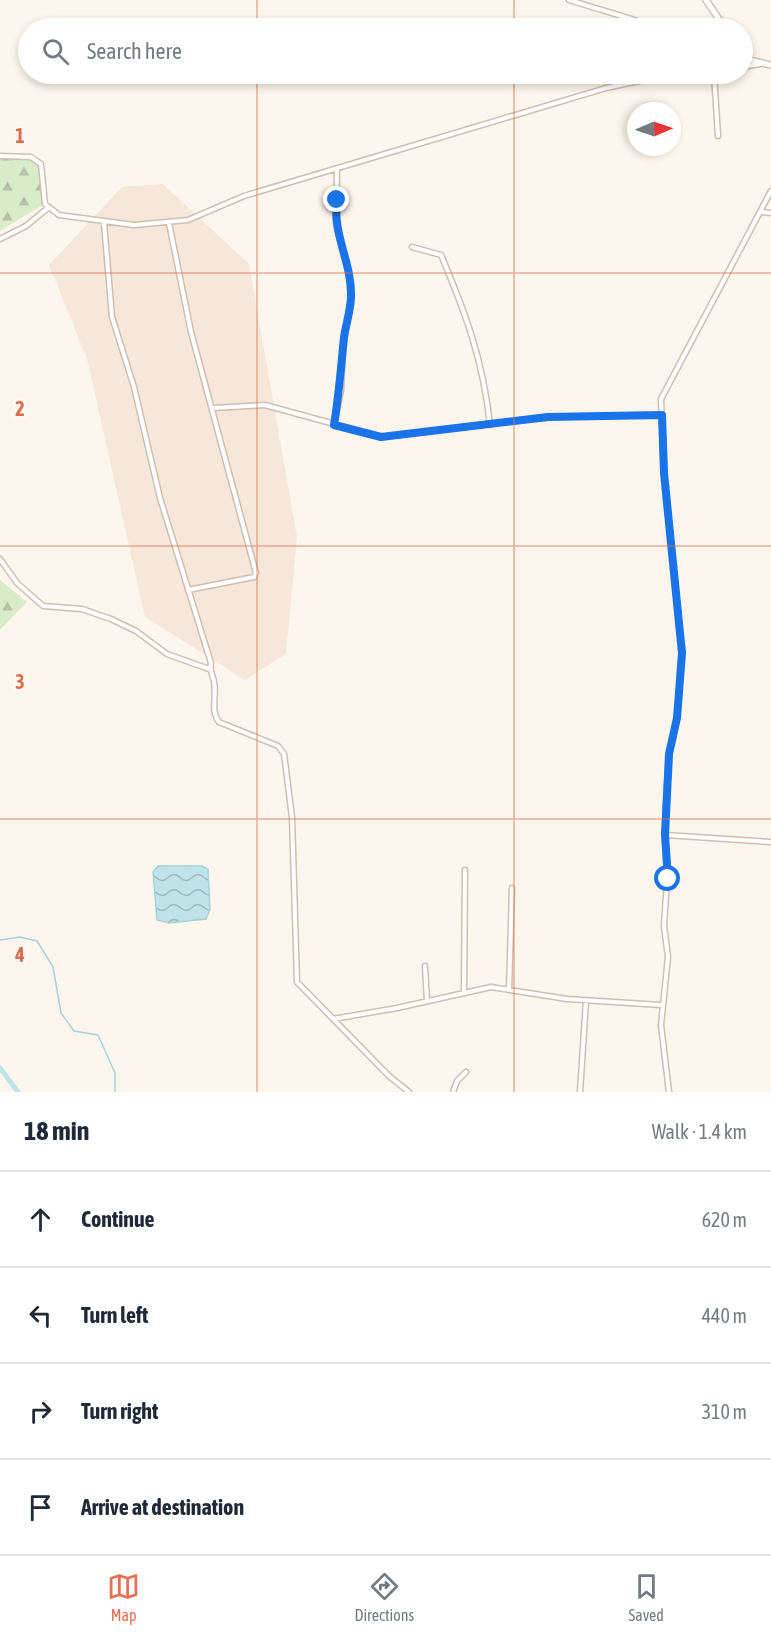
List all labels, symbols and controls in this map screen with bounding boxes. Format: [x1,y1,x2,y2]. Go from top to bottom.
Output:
search box [18,18,753,84]
icon: search [39,35,72,68]
text: Search here [87,38,182,64]
north arrow [627,102,681,156]
text: 1 [15,124,25,147]
route end [323,186,349,212]
text: 2 [15,397,25,420]
text: 3 [15,670,25,693]
route start [654,865,680,891]
text: 4 [14,943,25,966]
text: 18 min [24,1116,89,1146]
text: Walk · 1.4 km [652,1120,747,1143]
icon: ahead [24,1203,57,1236]
text: Continue [81,1206,155,1232]
text: 620 m [702,1208,747,1231]
icon: left [24,1299,57,1332]
text: Turn left [81,1302,148,1328]
text: 440 m [702,1304,747,1327]
icon: right [24,1395,57,1428]
text: Turn right [81,1398,158,1424]
text: 310 m [702,1400,747,1423]
icon: arrive [24,1491,57,1524]
text: Arrive at destination [81,1494,244,1520]
tab: Map [107,1570,140,1624]
tab: Directions [354,1570,414,1624]
tab: Saved [628,1570,664,1624]

